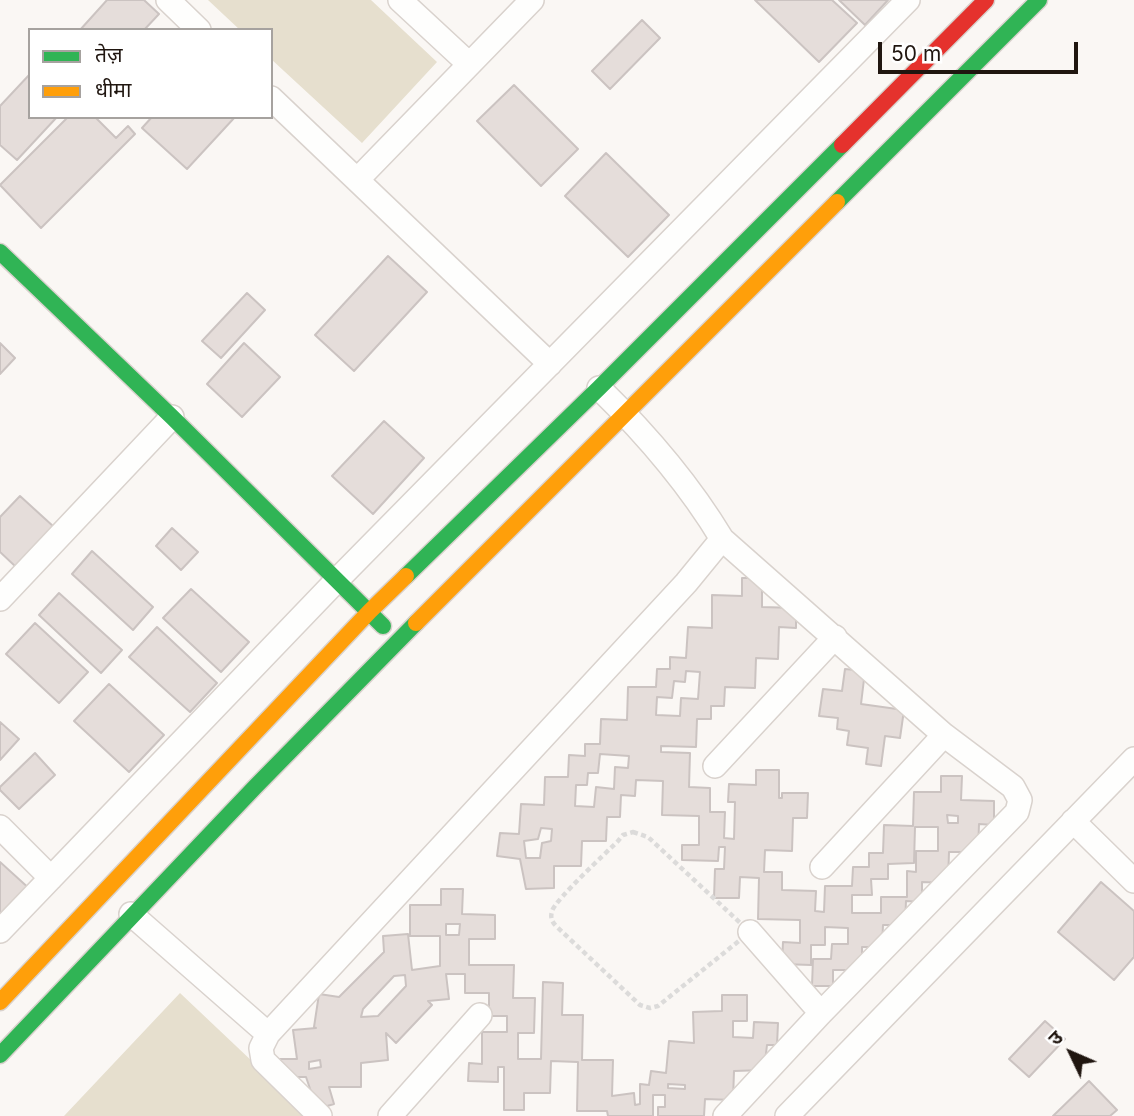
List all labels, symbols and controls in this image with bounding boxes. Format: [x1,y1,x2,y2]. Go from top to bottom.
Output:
legend [28,28,273,119]
scale bar [882,28,1082,72]
text: 50 m [891,41,941,66]
text: तेज़ [95,42,123,67]
text: धीमा [95,77,131,102]
north arrow [1036,1018,1106,1088]
text: उ [1043,1026,1068,1050]

